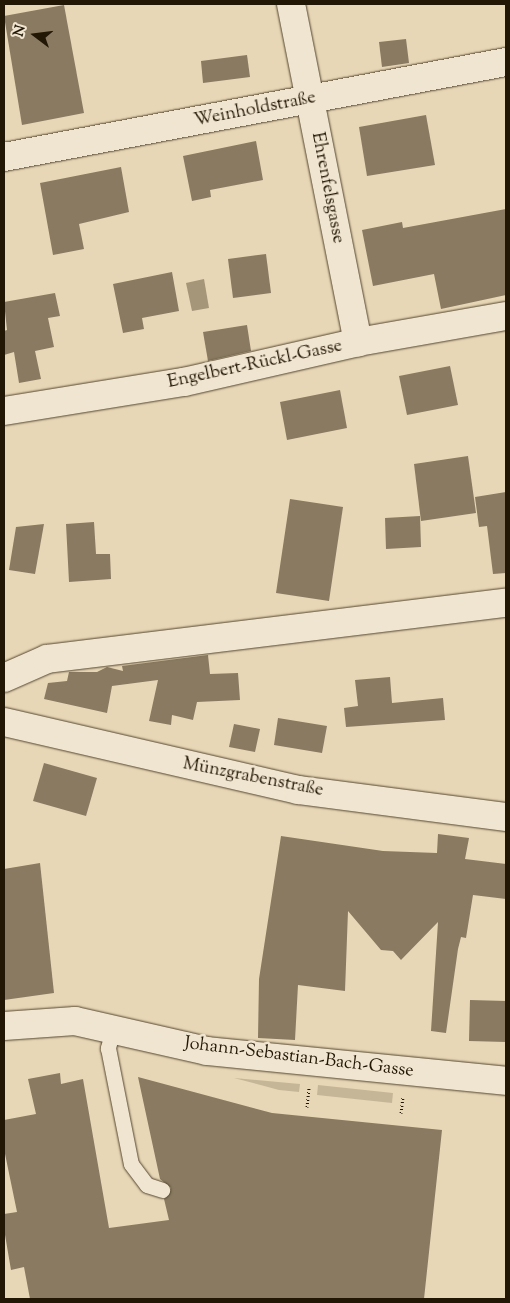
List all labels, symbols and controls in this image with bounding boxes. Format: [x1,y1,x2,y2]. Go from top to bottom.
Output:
north arrow [10,10,60,60]
text: N [9,23,32,39]
street label: Weinholdstraße [192,88,318,132]
street label: Ehrenfelsgasse [306,131,348,245]
street label: Engelbert-Rückl-Gasse [166,336,344,394]
street label: Münzgrabenstraße [181,754,325,802]
street label: Johann-Sebastian-Bach-Gasse [183,1033,415,1083]

